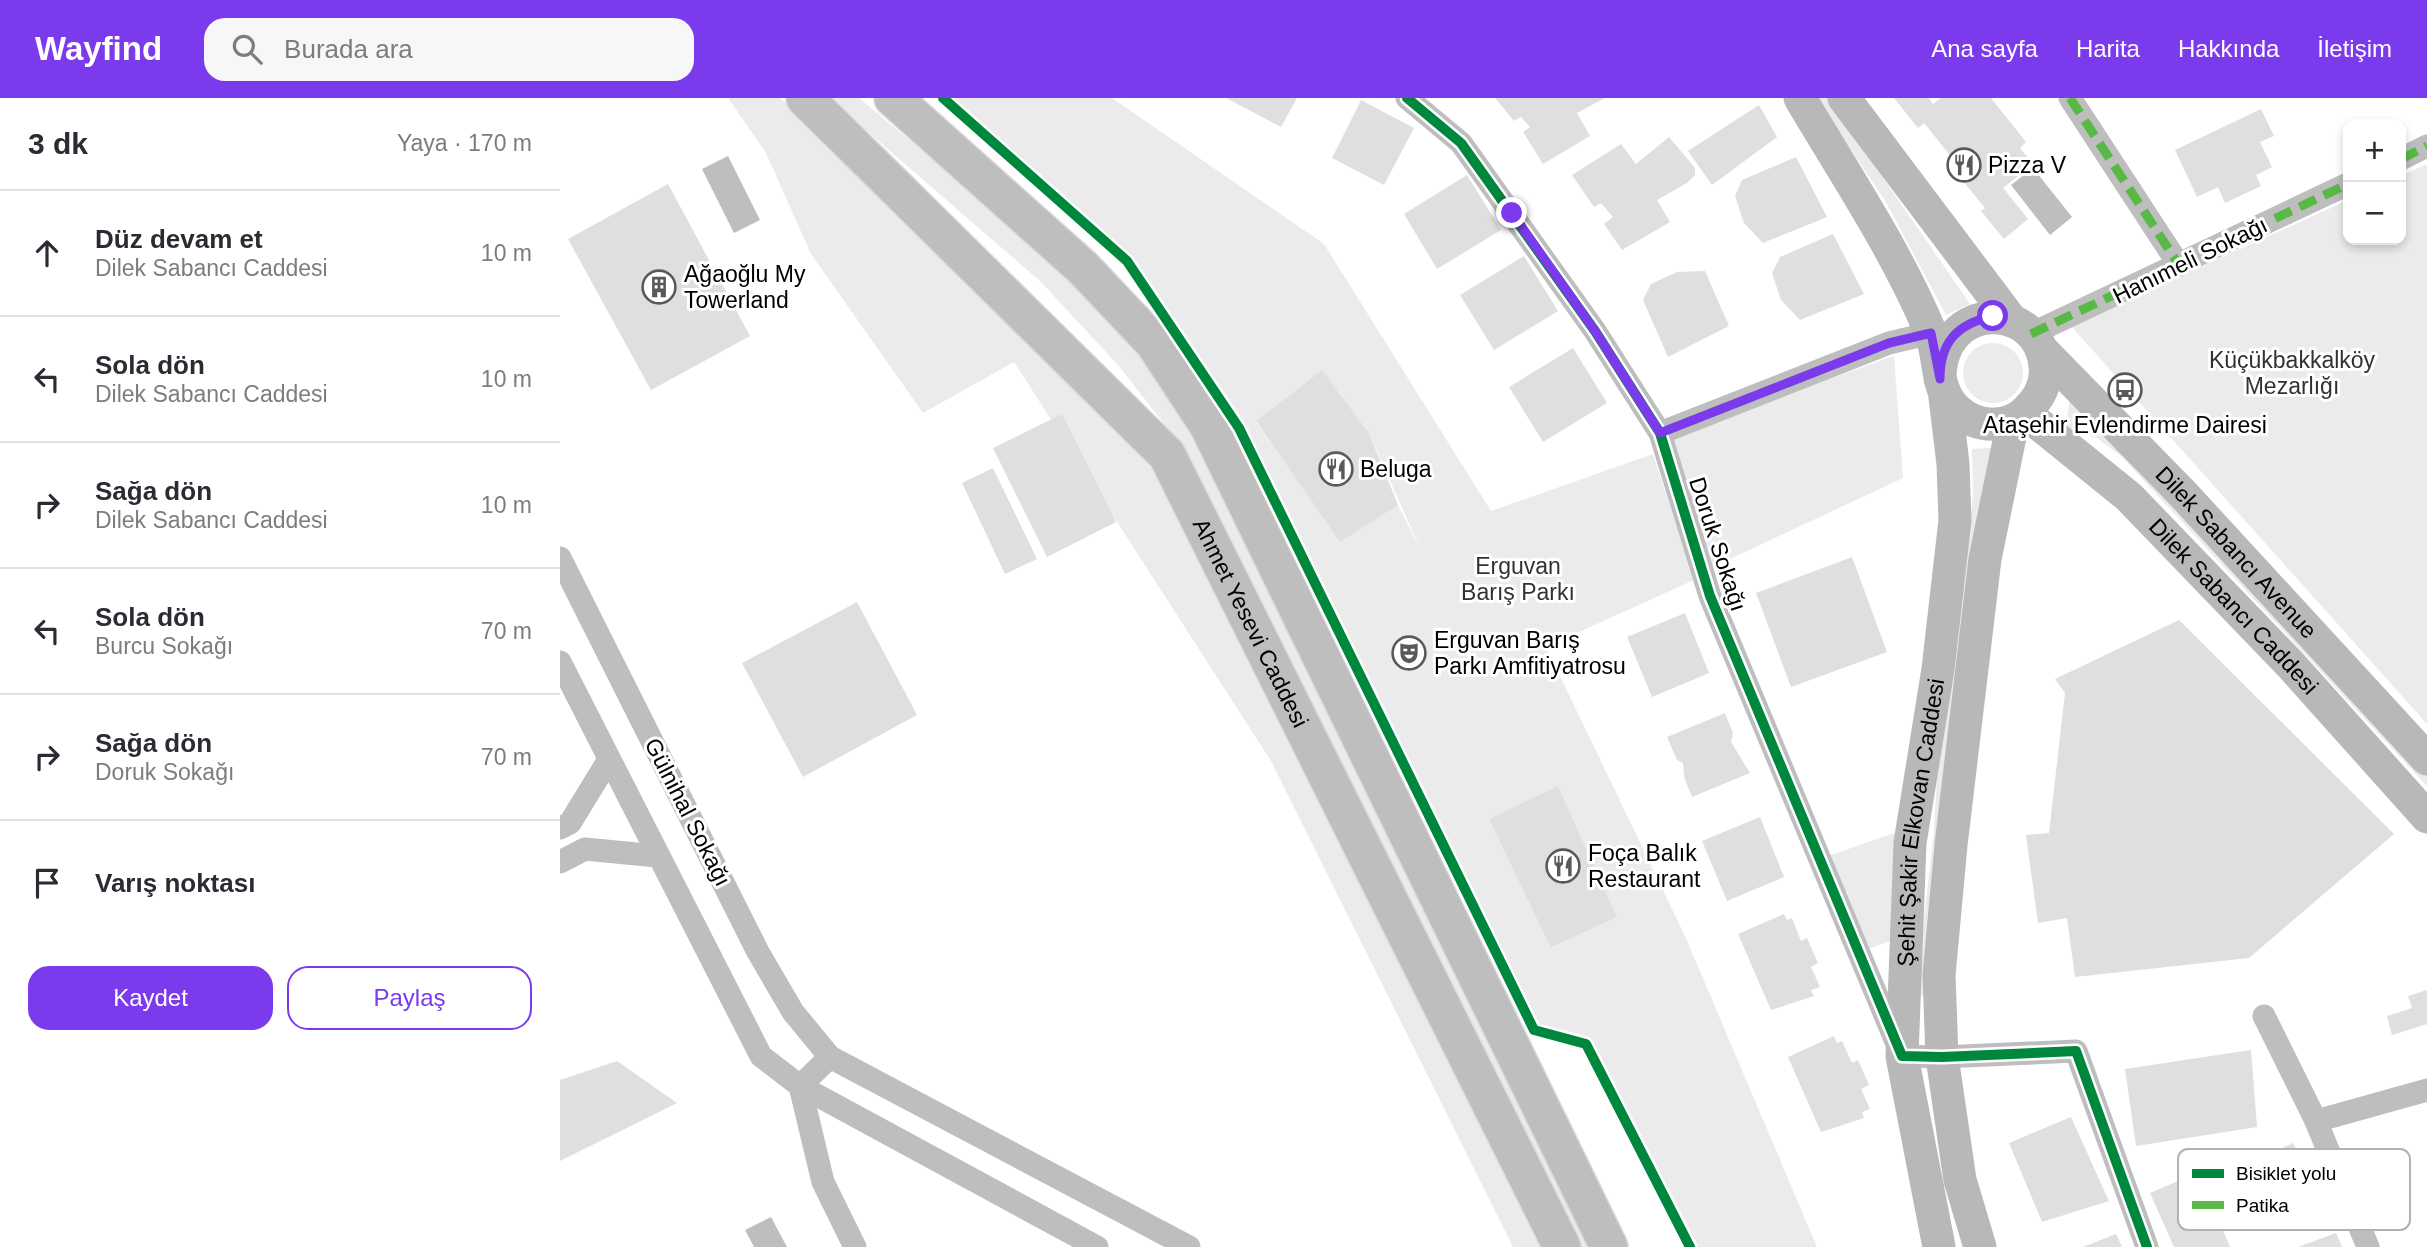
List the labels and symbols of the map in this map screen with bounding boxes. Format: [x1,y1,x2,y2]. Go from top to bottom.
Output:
restaurant icon: Pizza V [1945,146,1983,184]
place label: Pizza V [1988,152,2067,178]
route end [1496,197,1527,228]
street label: Hanımeli Sokağı [2108,211,2272,309]
place label: Ağaoğlu My Towerland [684,261,806,313]
building icon: Ağaoğlu My Towerland [640,268,678,306]
route start [1977,300,2008,331]
park label: Küçükbakkalköy Mezarlığı [2209,347,2376,399]
bus stop icon: Ataşehir Evlendirme Dairesi [2106,371,2144,409]
place label: Ataşehir Evlendirme Dairesi [1983,412,2267,438]
restaurant icon: Beluga [1317,450,1355,488]
place label: Beluga [1360,456,1432,482]
street label: Dilek Sabancı Avenue [2150,461,2322,644]
street label: Doruk Sokağı [1684,474,1752,614]
street label: Dilek Sabancı Caddesi [2144,513,2324,699]
street label: Ahmet Yesevi Caddesi [1188,514,1314,732]
park label: Erguvan Barış Parkı [1461,553,1575,605]
place label: Erguvan Barış Parkı Amfitiyatrosu [1434,627,1626,679]
theatre icon: Erguvan Barış Parkı Amfitiyatrosu [1390,634,1428,672]
street label: Şehit Şakir Elkovan Caddesi [1892,677,1949,967]
street label: Gülnihal Sokağı [640,734,736,890]
place label: Foça Balık Restaurant [1588,840,1701,892]
restaurant icon: Foça Balık Restaurant [1544,847,1582,885]
legend [2178,1149,2410,1230]
text: Bisiklet yolu [2236,1163,2336,1184]
text: Patika [2236,1195,2289,1216]

